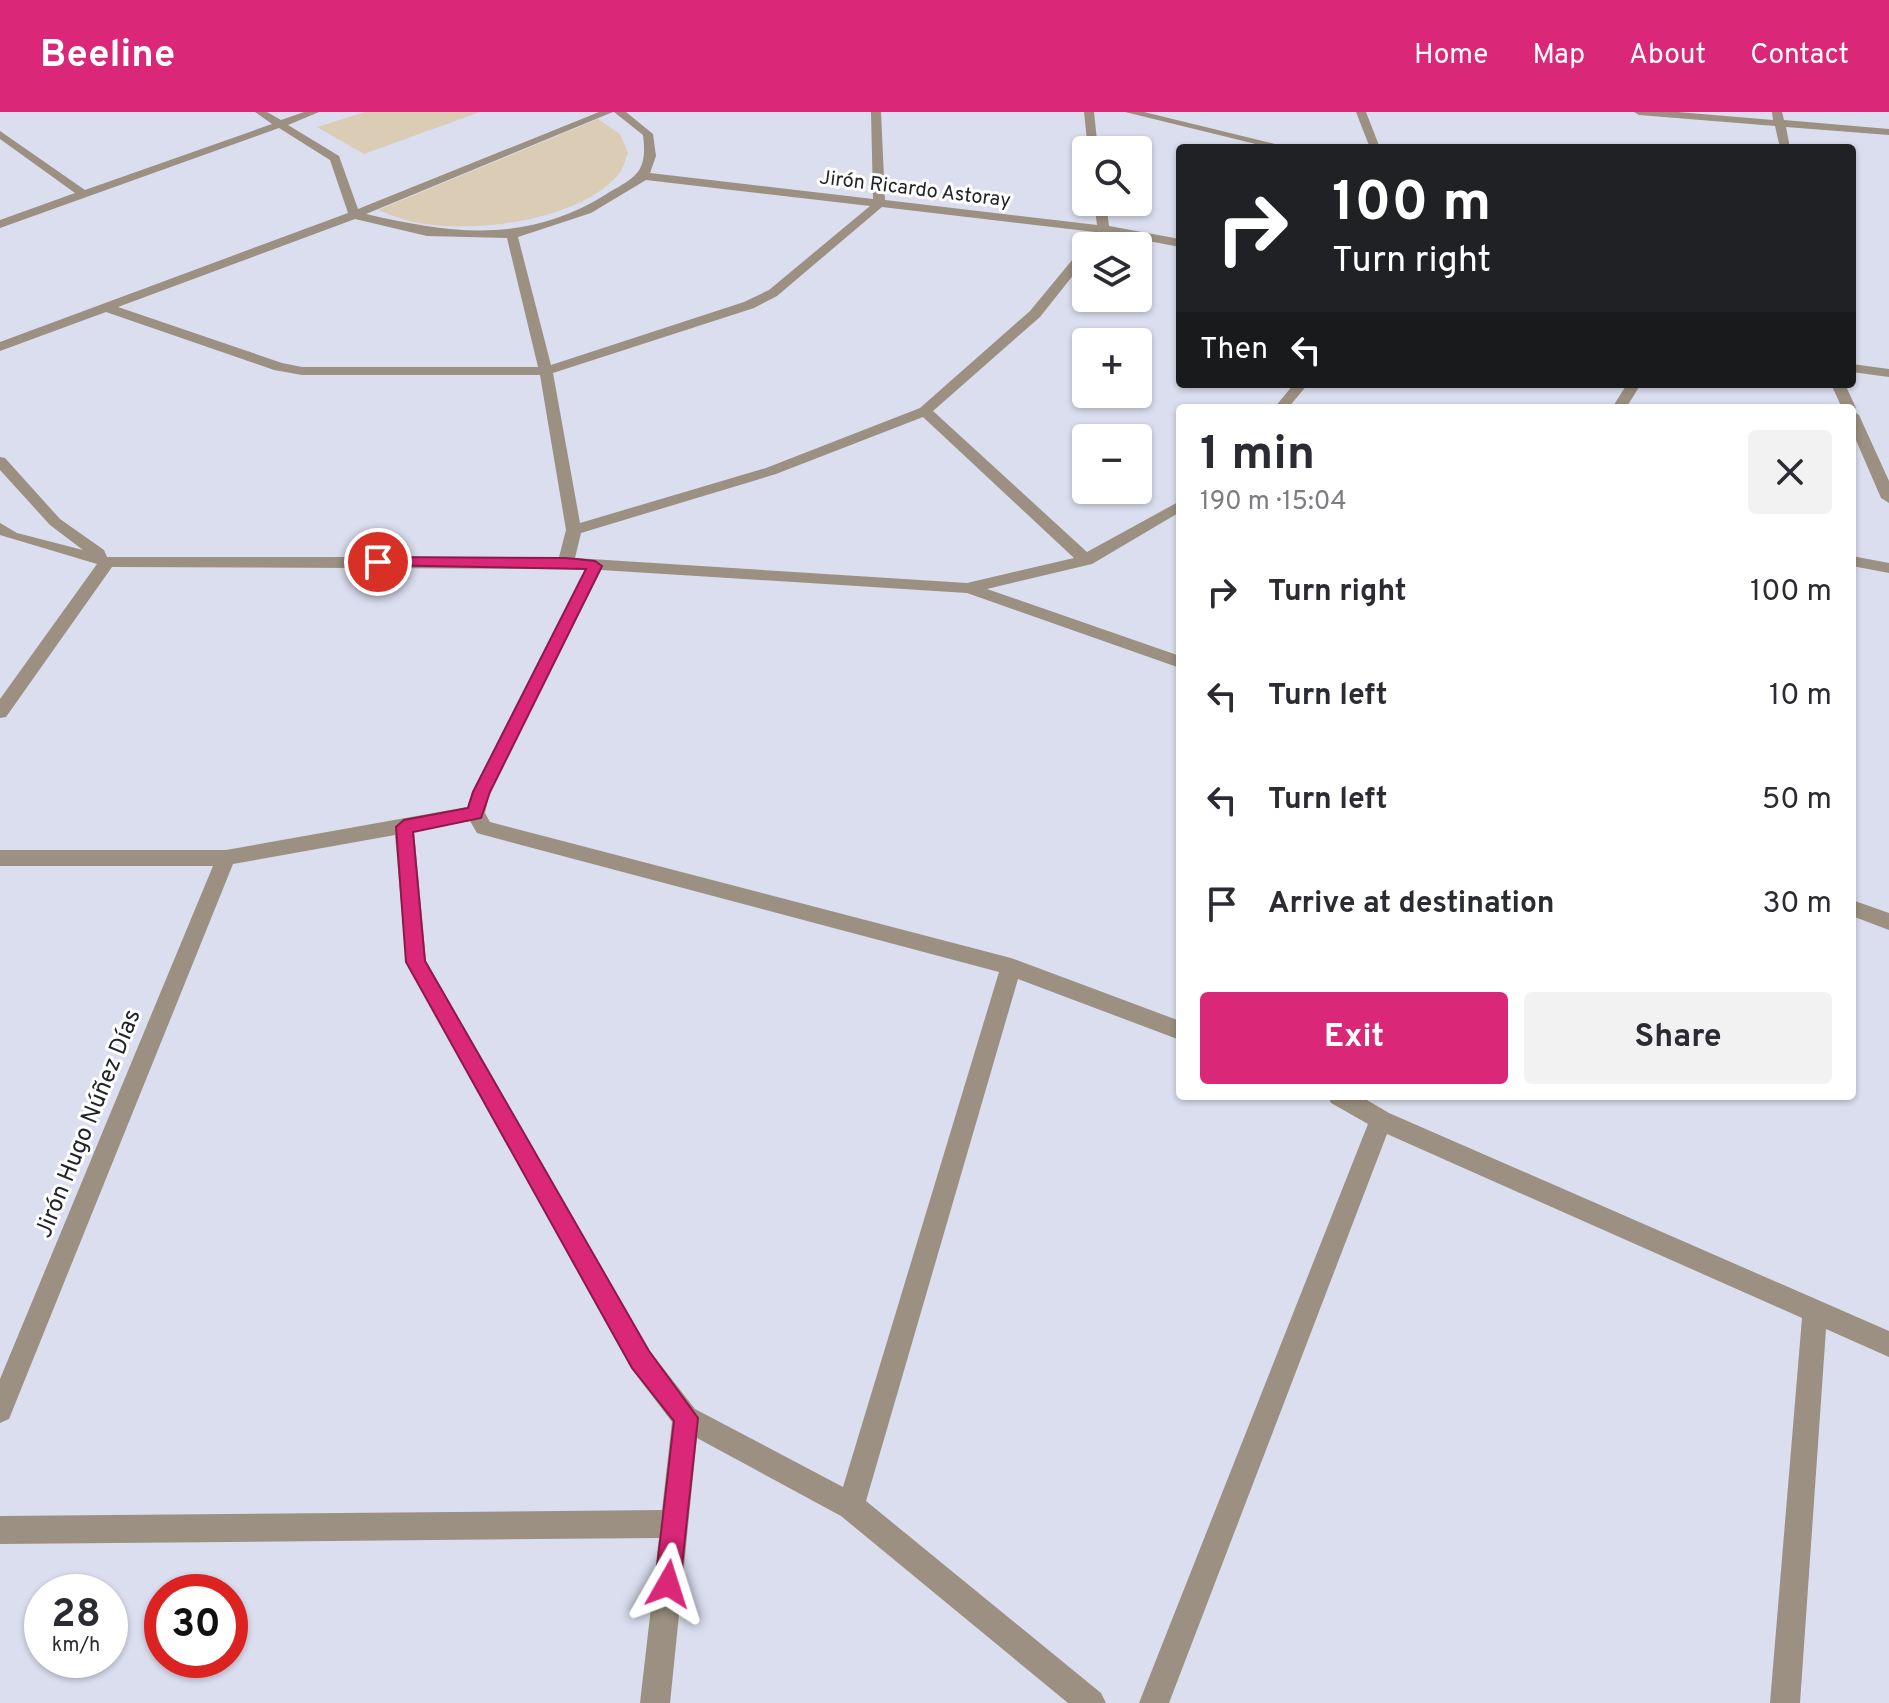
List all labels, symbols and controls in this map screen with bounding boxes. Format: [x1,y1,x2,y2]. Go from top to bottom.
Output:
text: Beeline [40,32,175,81]
text: Home [1414,38,1488,74]
text: Map [1532,38,1585,74]
text: About [1629,38,1706,74]
text: Contact [1750,38,1849,74]
map controls [1072,136,1152,504]
button: search [1072,136,1152,216]
street label: Jirón Ricardo Astoray [818,165,1012,215]
text: 100 m [1332,170,1491,240]
icon: right [1200,176,1304,280]
button: layers [1072,232,1152,312]
text: Turn right [1332,239,1491,285]
button: + [1072,328,1152,408]
icon: left [1284,328,1328,372]
text: Then [1200,332,1268,369]
button: − [1072,424,1152,504]
text: 1 min [1200,426,1315,486]
button: close [1748,430,1832,514]
text: 190 m · 15:04 [1200,486,1347,519]
pin [344,528,412,596]
icon: arrive [356,540,400,584]
icon: right [1200,570,1244,614]
text: Turn right [1268,574,1406,611]
text: 100 m [1750,574,1832,611]
icon: left [1200,674,1244,718]
text: Turn left [1268,678,1388,715]
text: 10 m [1769,678,1832,715]
icon: left [1200,778,1244,822]
text: Turn left [1268,782,1388,819]
text: 50 m [1762,782,1832,819]
icon: arrive [1200,882,1244,926]
text: Arrive at destination [1268,886,1554,923]
text: 30 m [1763,886,1832,923]
button: Exit [1200,992,1508,1084]
button: Share [1524,992,1832,1084]
street label: Jirón Hugo Núñez Días [29,1005,149,1243]
position arrow [626,1542,710,1626]
speed limit sign: 30 [144,1574,248,1678]
text: 28 [51,1591,101,1641]
text: km/h [52,1633,100,1659]

